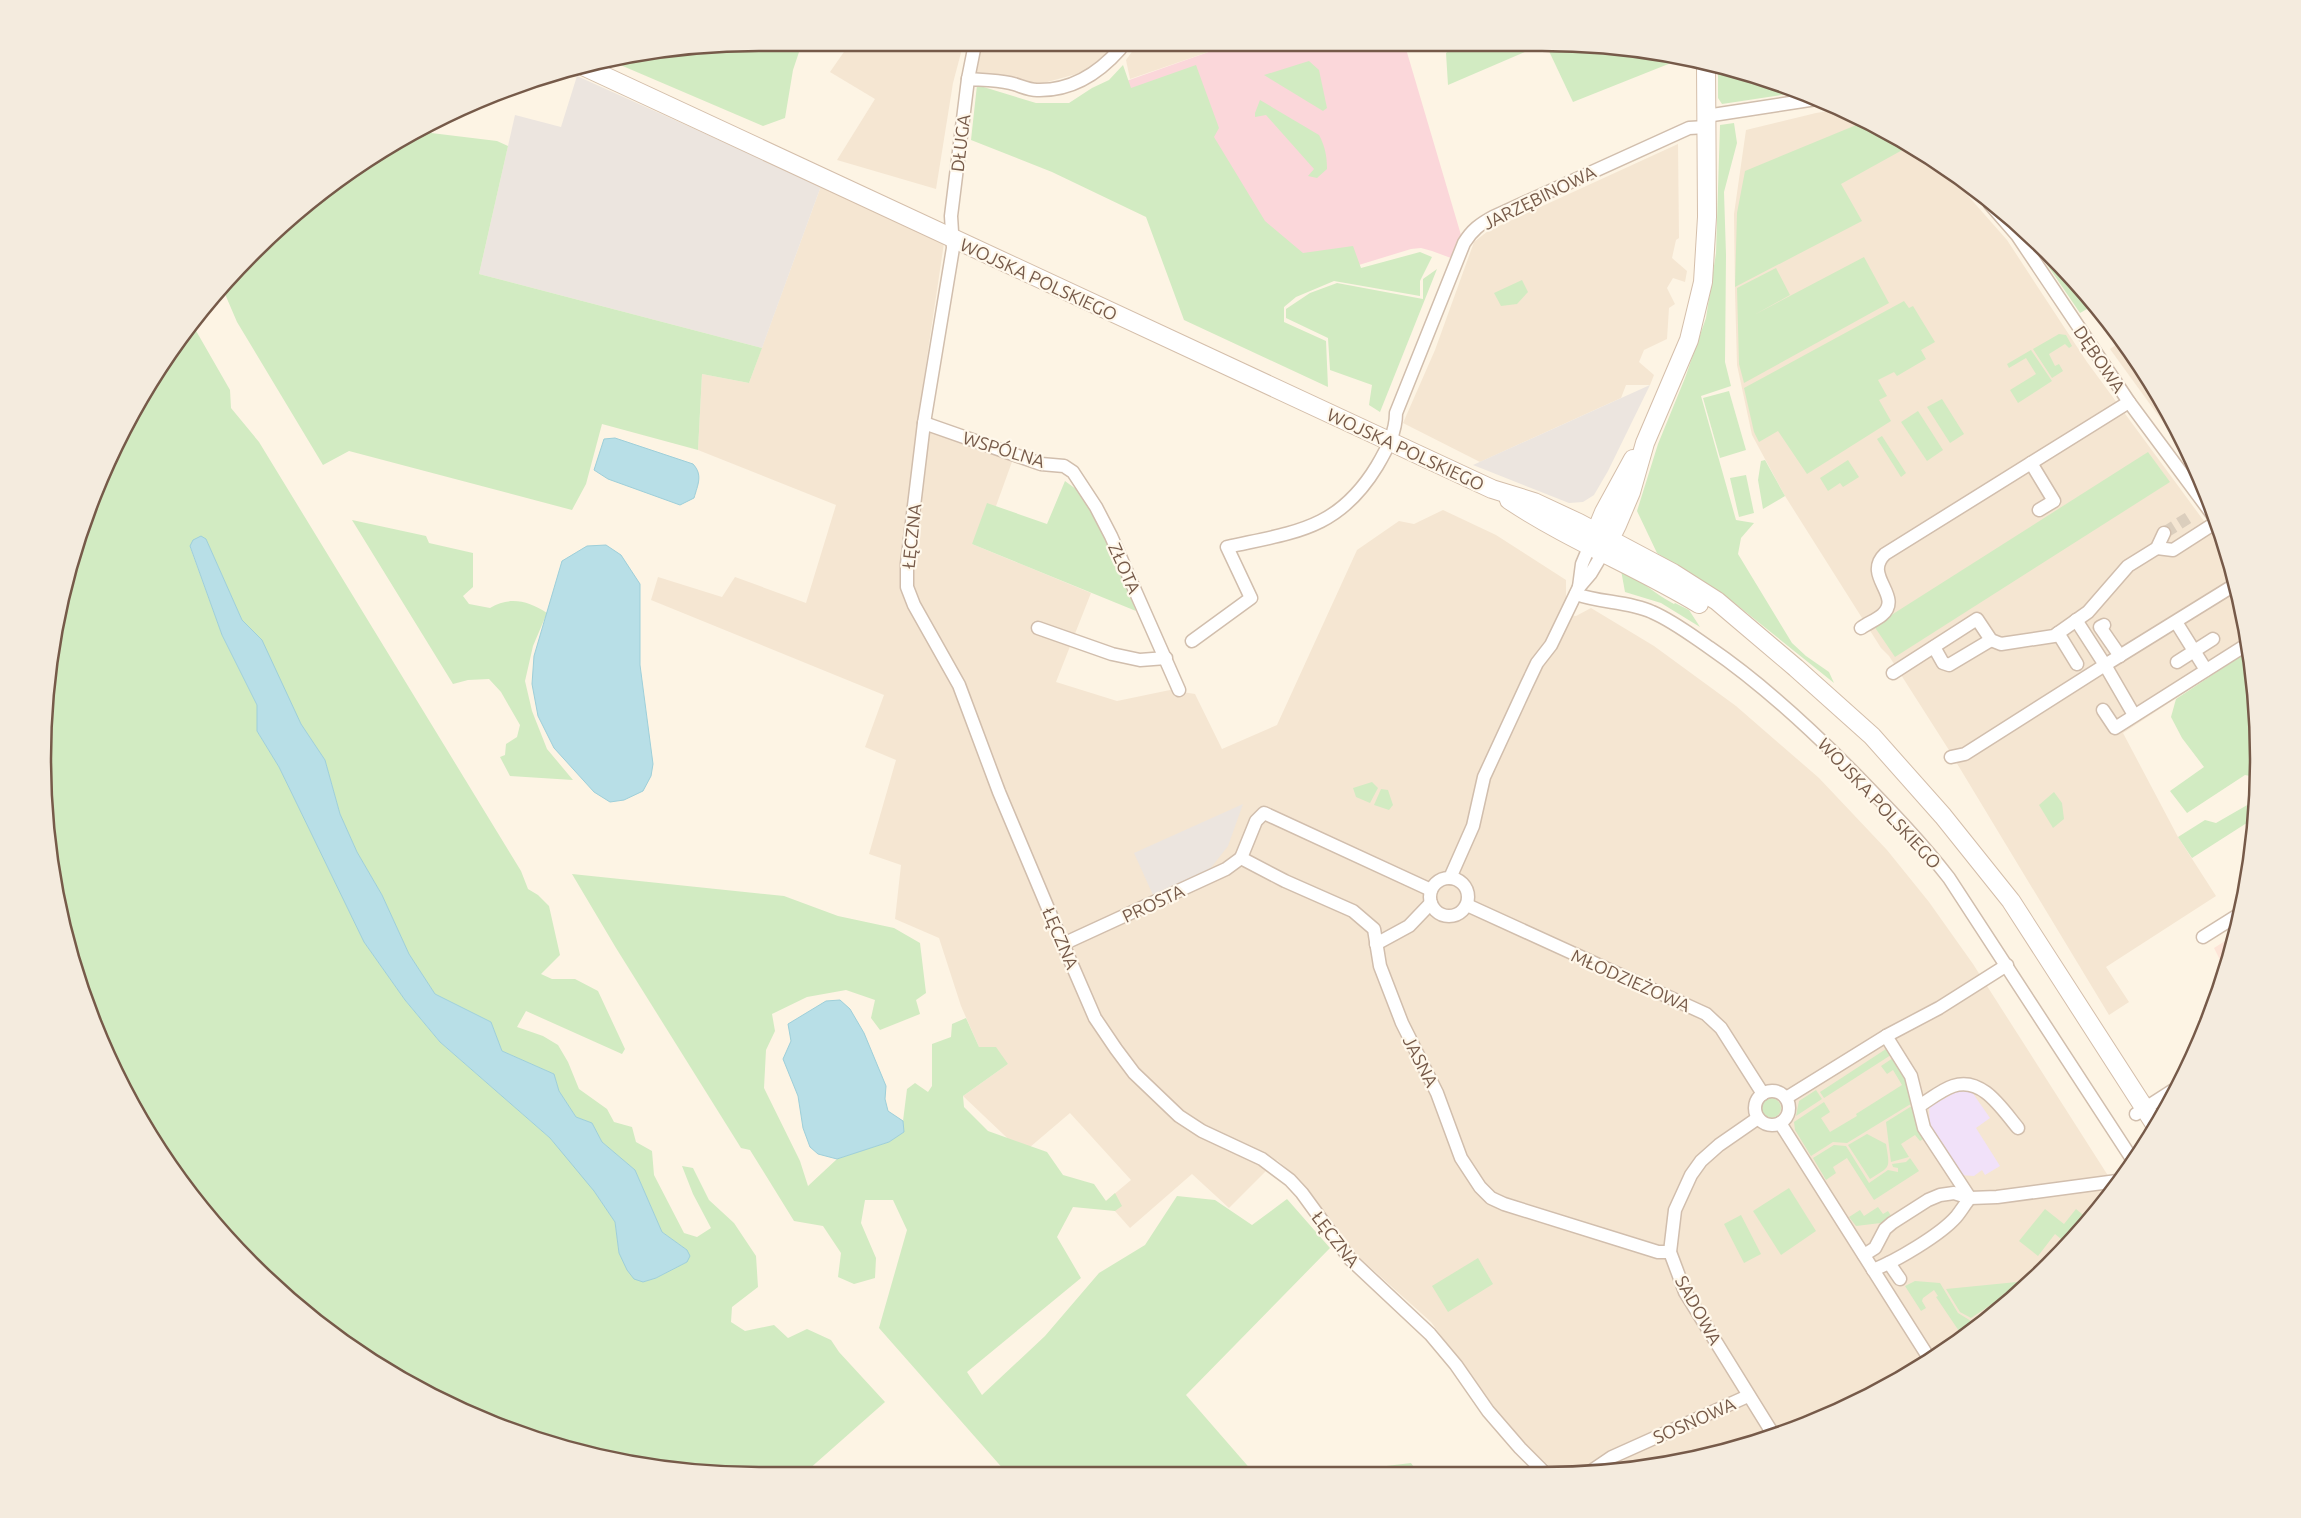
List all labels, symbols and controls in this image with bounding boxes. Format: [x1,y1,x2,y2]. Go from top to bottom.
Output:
street label: DŁUGA [947,113,973,173]
street label: JARZĘBINOWA [1479,161,1599,233]
street label: WOJSKA POLSKIEGO [957,234,1121,324]
street label: DĘBOWA [2070,322,2130,396]
street label: WOJSKA POLSKIEGO [1324,404,1488,494]
street label: WSPÓLNA [961,426,1048,471]
street label: ŁĘCZNA [898,502,924,569]
street label: ZŁOTA [1105,540,1145,597]
street label: WOJSKA POLSKIEGO [1814,734,1946,872]
street label: PROSTA [1119,880,1187,926]
street label: ŁĘCZNA [1039,904,1083,972]
street label: MŁODZIEŻOWA [1568,945,1694,1015]
street label: JASNA [1400,1032,1442,1090]
street label: ŁĘCZNA [1308,1207,1364,1271]
street label: SADOWA [1672,1272,1726,1348]
street label: SOSNOWA [1650,1393,1738,1447]

